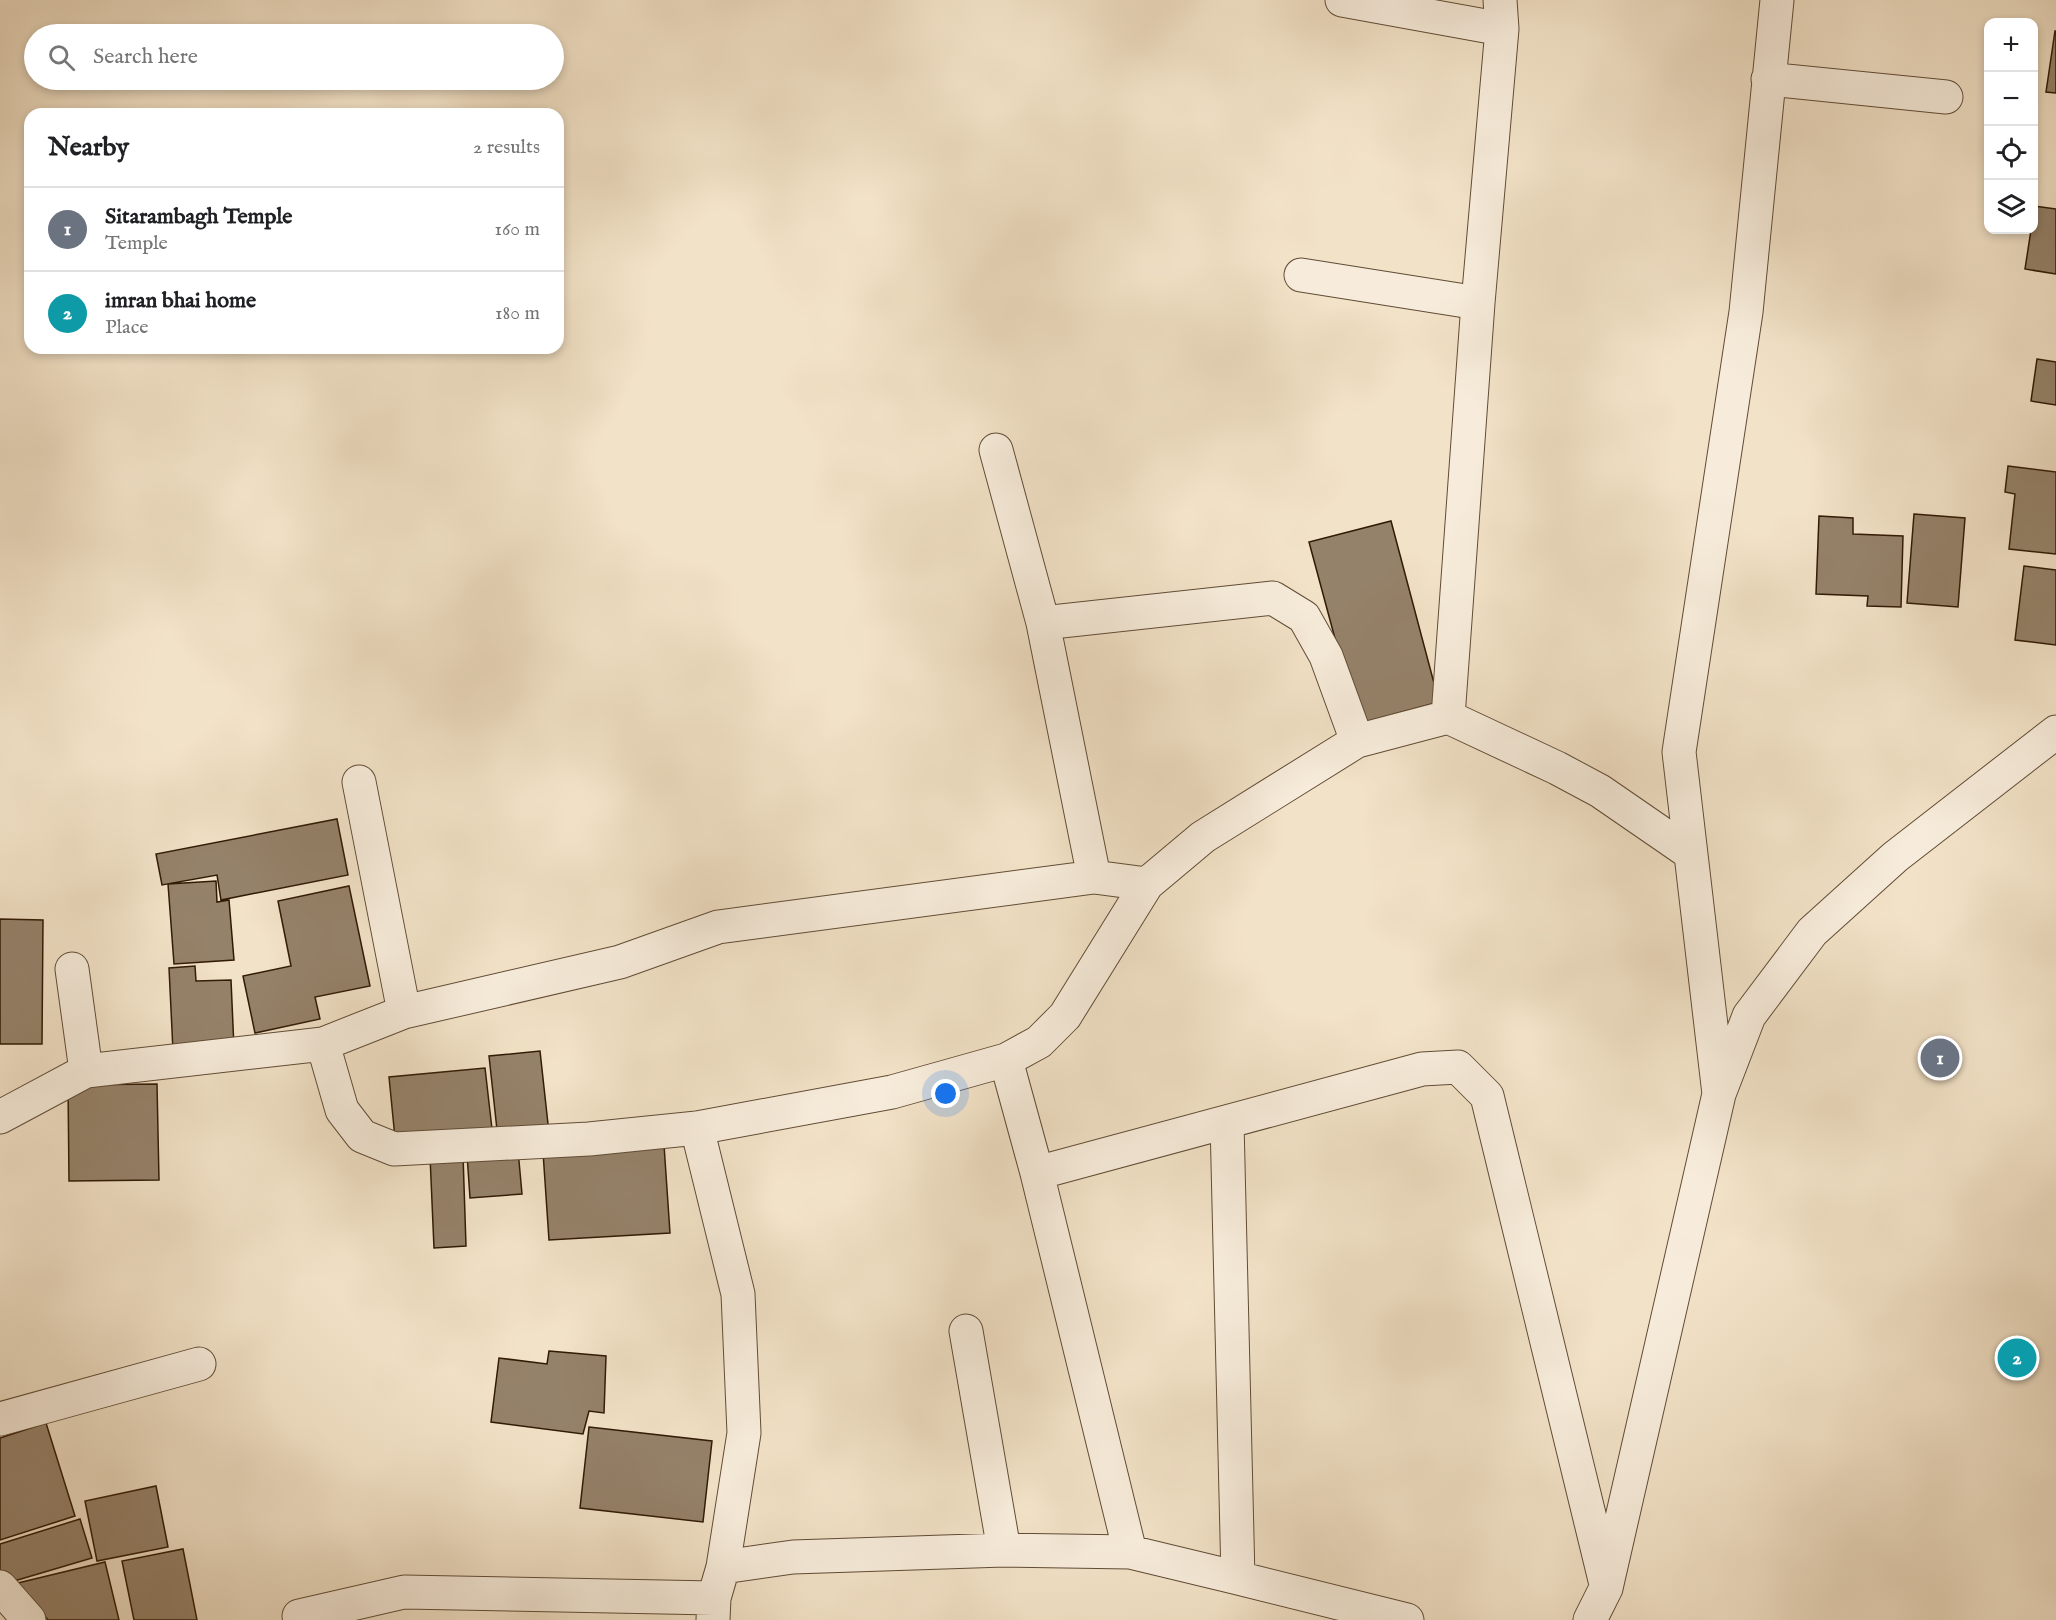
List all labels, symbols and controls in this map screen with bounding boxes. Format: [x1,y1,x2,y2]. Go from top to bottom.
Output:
map controls [1984,18,2038,234]
button: + [1984,18,2038,72]
search box [24,24,564,90]
icon: search [45,41,78,74]
text: Search here [93,43,198,71]
button: − [1984,72,2038,126]
button: locate [1984,126,2038,180]
text: Nearby [48,131,129,164]
text: 2 results [473,135,540,160]
button: layers [1984,180,2038,234]
text: Sitarambagh Temple [105,203,292,231]
text: 1 [64,217,71,242]
text: 160 m [494,217,540,242]
text: Temple [105,231,168,256]
text: imran bhai home [105,287,256,315]
text: 2 [63,301,72,326]
text: 180 m [495,301,540,326]
text: Place [105,315,148,340]
pin: 1 [1920,1036,1960,1080]
your location [931,1079,960,1108]
pin: 2 [1998,1336,2036,1380]

